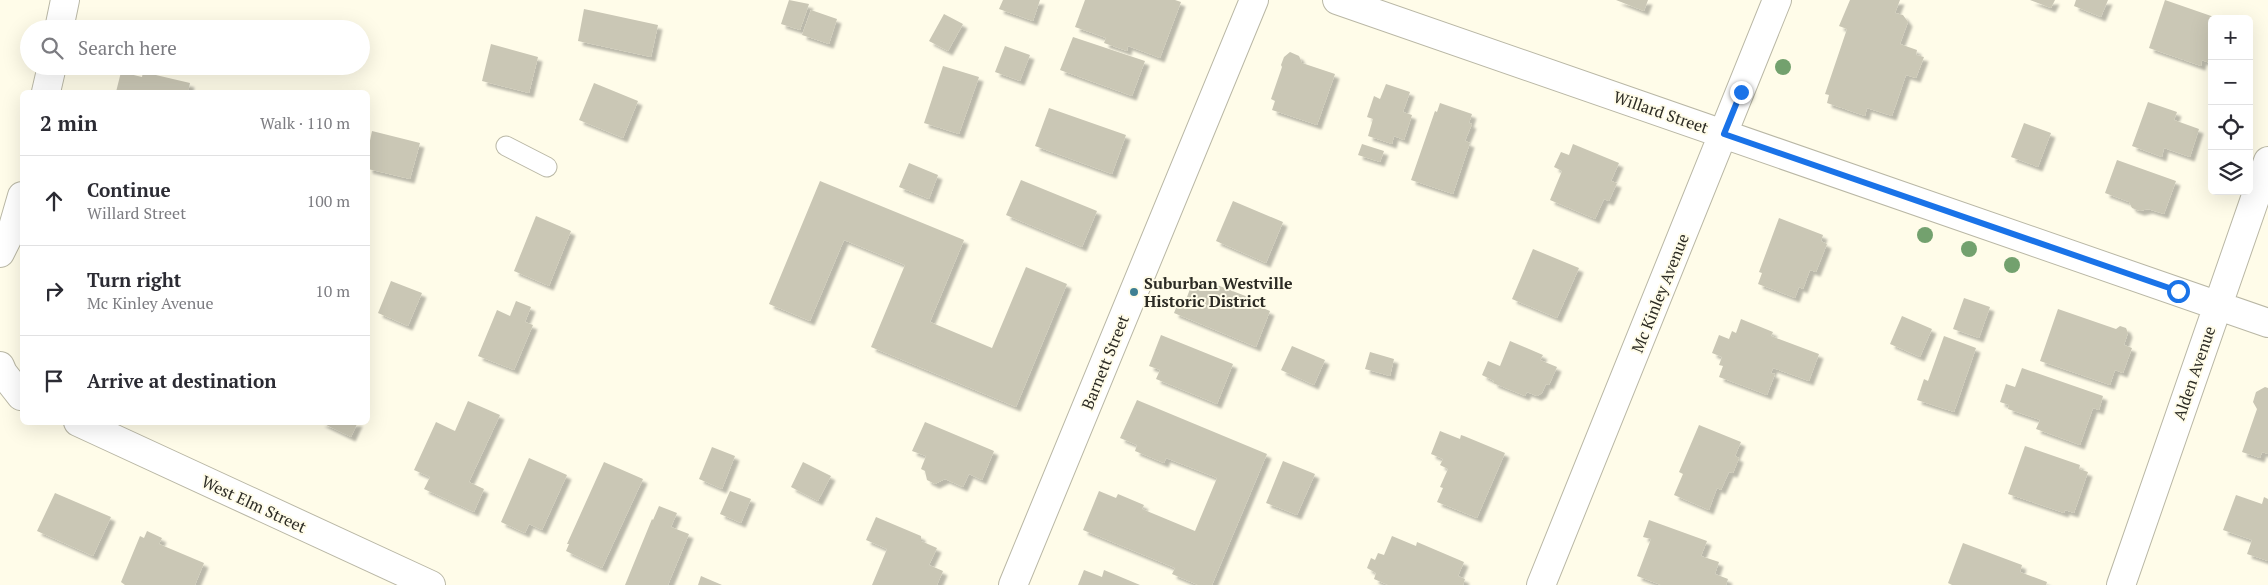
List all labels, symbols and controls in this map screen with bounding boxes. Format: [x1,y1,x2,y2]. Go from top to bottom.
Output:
map controls [2208,15,2253,195]
button: + [2208,15,2253,60]
search box [20,20,370,75]
icon: search [38,34,66,62]
text: Search here [78,35,177,60]
button: − [2208,60,2253,105]
route end [1730,81,1753,104]
street label: Willard Street [1611,85,1711,139]
button: locate [2208,105,2253,150]
text: 2 min [40,109,97,137]
text: Walk · 110 m [260,112,350,134]
button: layers [2208,150,2253,195]
text: Continue [87,177,171,202]
icon: ahead [40,187,68,215]
text: 100 m [307,190,350,212]
text: Willard Street [87,202,186,224]
street label: Mc Kinley Avenue [1626,230,1694,356]
text: Turn right [87,267,181,292]
place label: Suburban Westville Historic District [1144,272,1293,312]
icon: right [40,277,68,305]
text: 10 m [315,280,350,302]
route start [2167,280,2190,303]
marker: Suburban Westville Historic District [1128,286,1140,298]
text: Mc Kinley Avenue [87,292,214,314]
street label: Barnett Street [1076,311,1134,413]
street label: Alden Avenue [2168,323,2220,423]
icon: arrive [40,367,68,395]
text: Arrive at destination [87,368,276,393]
street label: West Elm Street [198,470,310,538]

